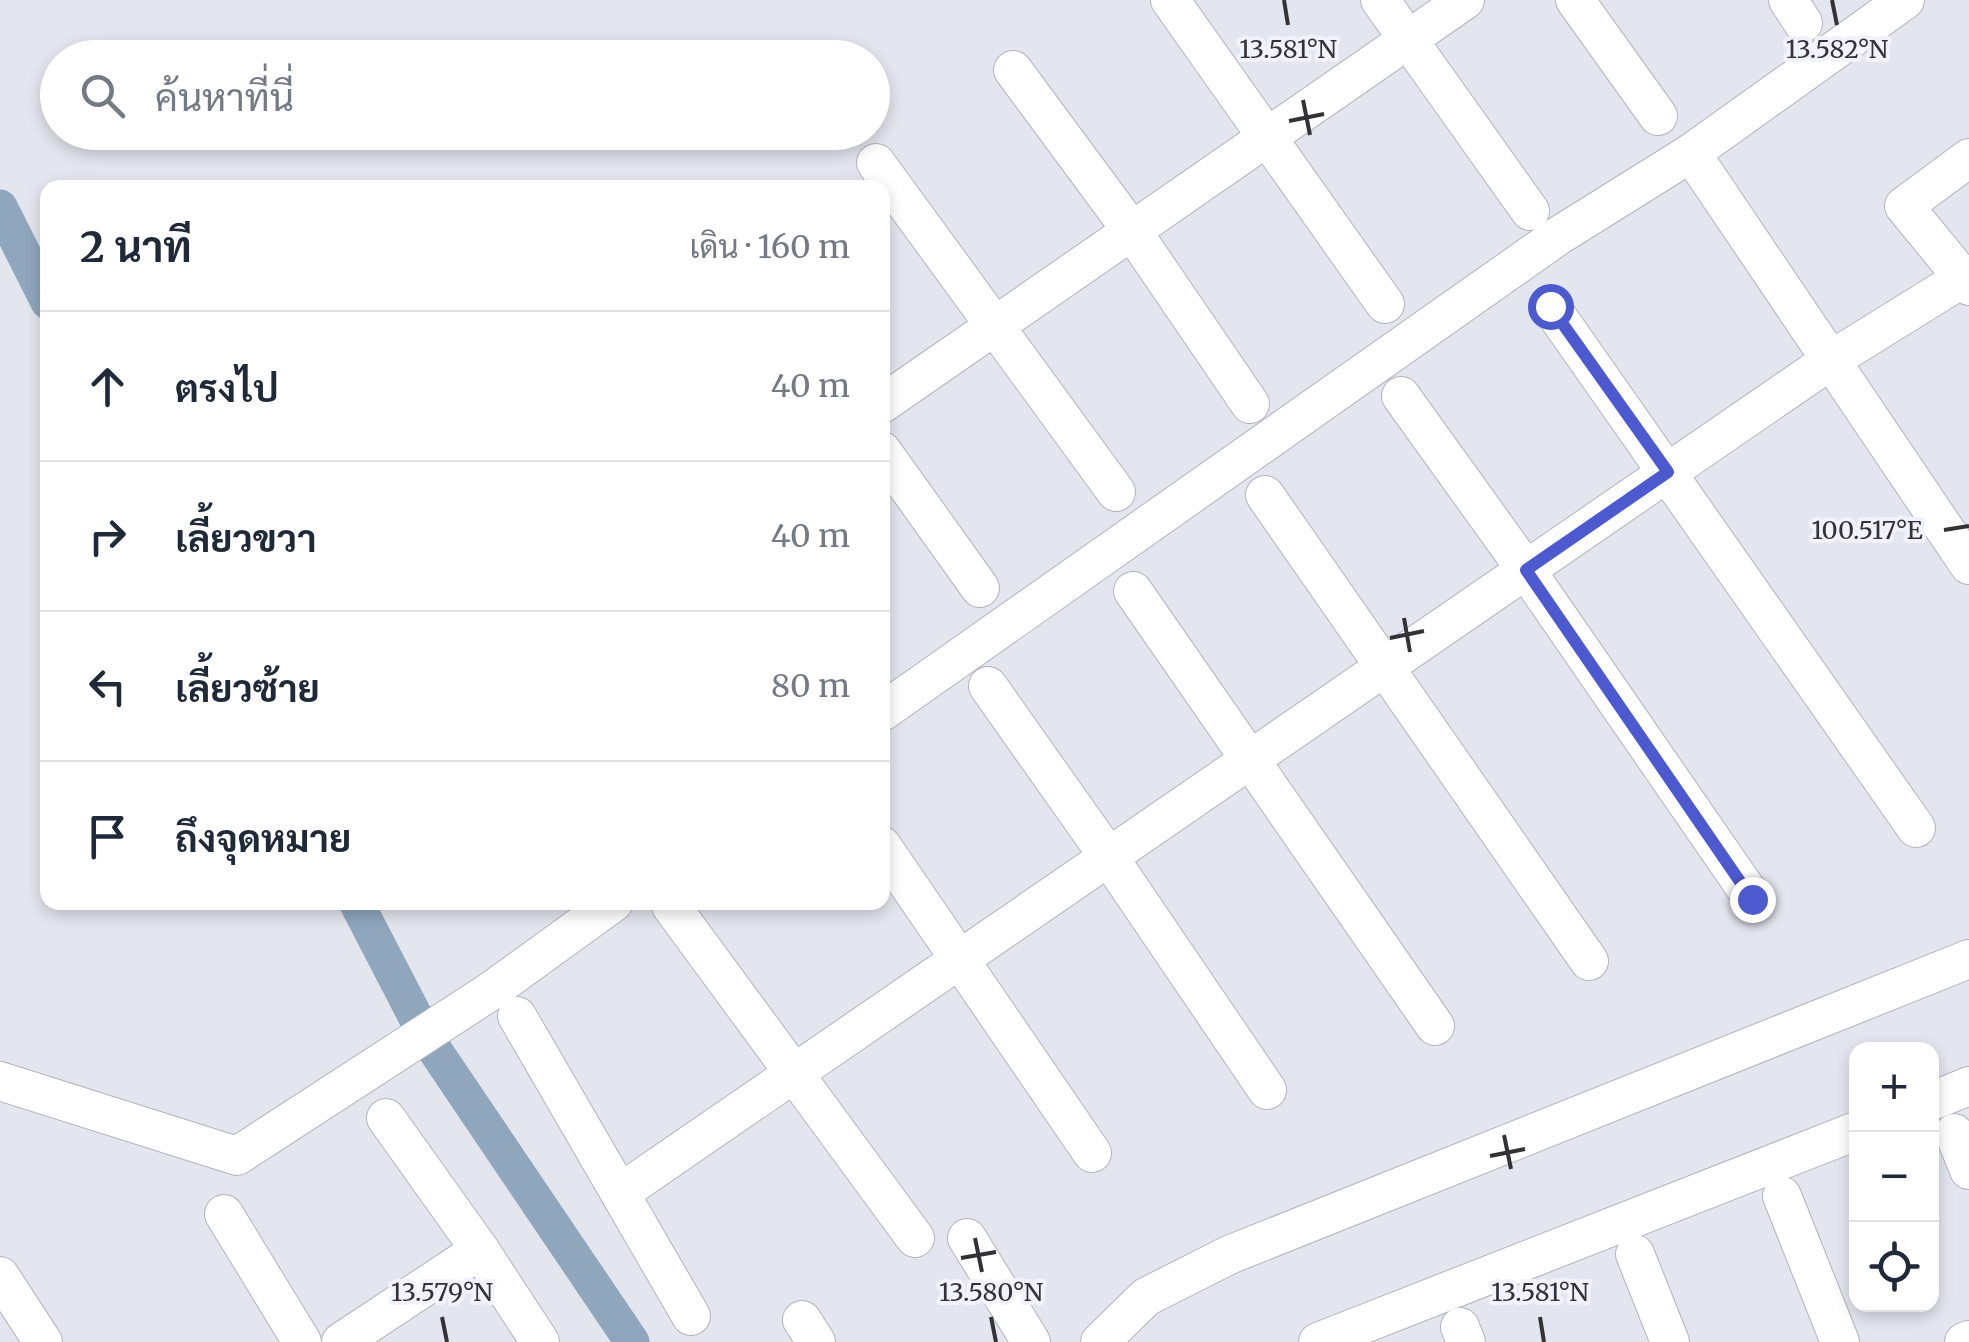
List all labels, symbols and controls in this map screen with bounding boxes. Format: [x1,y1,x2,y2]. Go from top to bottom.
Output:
text: 13.581°N [1239,33,1337,65]
text: 13.582°N [1786,33,1888,65]
search box [40,40,890,150]
icon: search [75,68,130,123]
text: ค้นหาที่นี่ [155,74,294,121]
text: 2 นาที [80,221,192,273]
text: เดิน · 160 m [690,227,850,267]
route start [1528,284,1574,330]
icon: ahead [80,359,135,414]
text: ตรงไป [175,365,279,412]
text: 40 m [771,366,850,406]
icon: right [80,509,135,564]
text: 100.517°E [1811,514,1923,546]
text: เลี้ยวขวา [175,515,317,562]
text: 40 m [771,516,850,556]
icon: left [80,659,135,714]
text: เลี้ยวซ้าย [175,665,320,712]
text: 80 m [771,666,850,706]
icon: arrive [80,809,135,864]
text: ถึงจุดหมาย [175,815,351,862]
route end [1730,877,1776,923]
map controls [1849,1042,1939,1312]
button: + [1849,1042,1939,1132]
button: − [1849,1132,1939,1222]
button: locate [1849,1222,1939,1312]
text: 13.579°N [391,1276,493,1308]
text: 13.580°N [939,1276,1043,1308]
text: 13.581°N [1491,1276,1589,1308]

